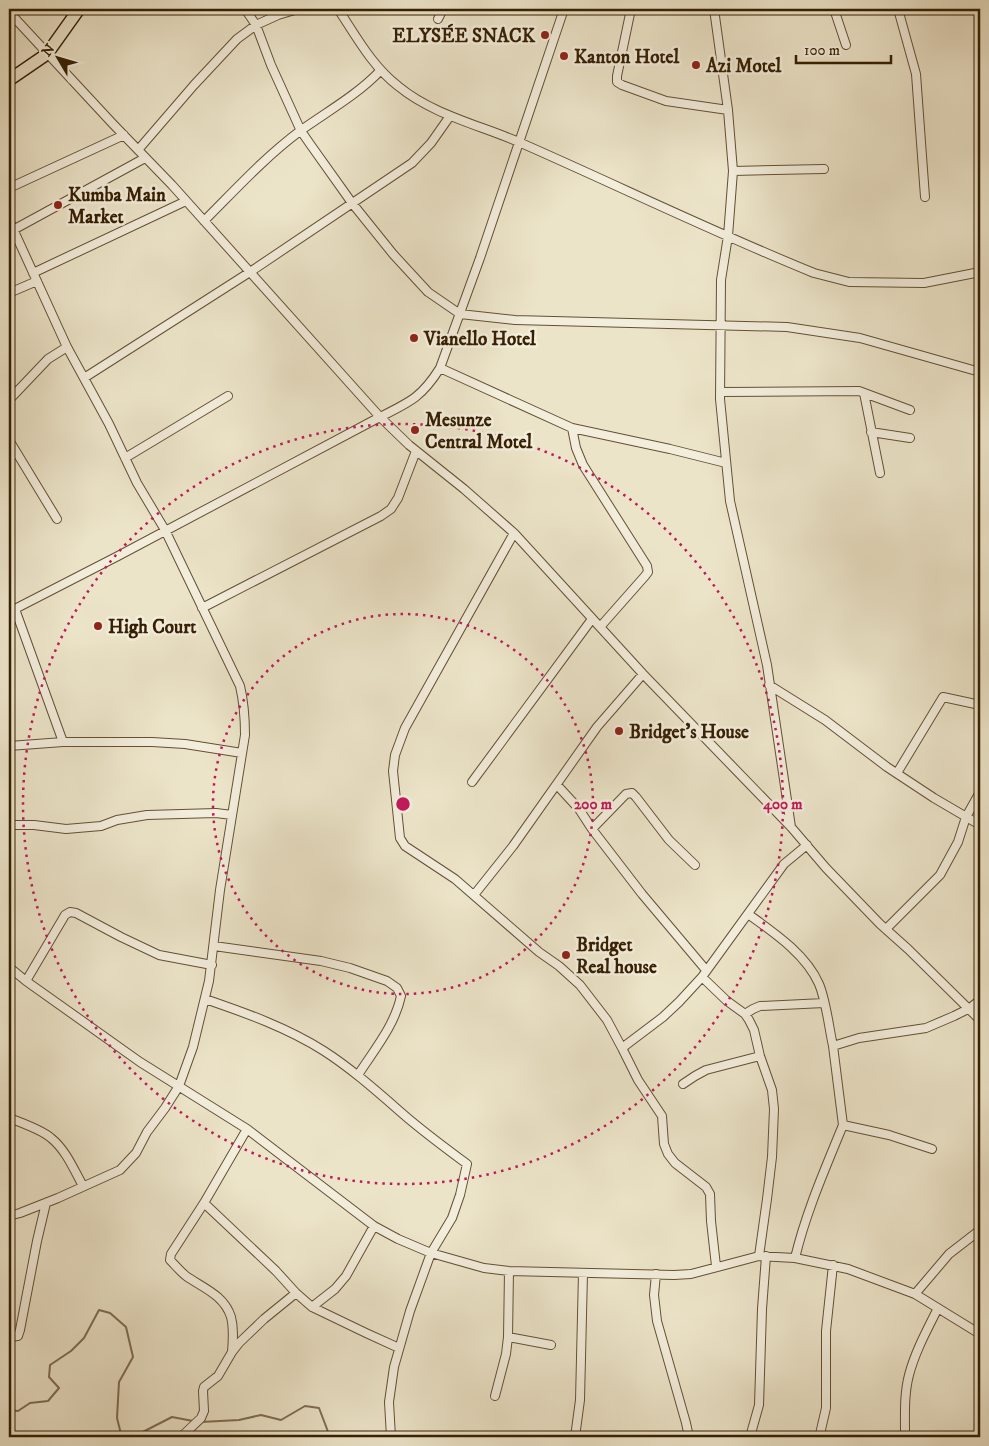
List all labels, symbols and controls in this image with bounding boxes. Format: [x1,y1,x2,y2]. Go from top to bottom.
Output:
place label: ELYSÉE SNACK [392,23,536,48]
marker: ELYSÉE SNACK [539,29,551,41]
north arrow [32,32,82,82]
scale bar [796,32,892,64]
text: N [38,40,59,61]
text: 100 m [804,41,840,60]
place label: Kanton Hotel [574,46,679,69]
marker: Kanton Hotel [558,50,570,62]
place label: Azi Motel [705,55,782,78]
marker: Azi Motel [690,59,702,71]
place label: Kumba Main Market [68,184,167,229]
marker: Kumba Main Market [52,199,64,211]
place label: Vianello Hotel [423,328,536,351]
marker: Vianello Hotel [408,332,420,344]
place label: Mesunze Central Motel [425,409,533,454]
marker: Mesunze Central Motel [409,424,421,436]
place label: High Court [108,616,197,639]
marker: High Court [92,620,104,632]
place label: Bridget’s House [629,721,749,744]
marker: Bridget’s House [613,725,625,737]
centre of rings [394,795,412,813]
text: 200 m [574,795,613,814]
text: 400 m [762,795,803,814]
place label: Bridget Real house [576,934,657,979]
marker: Bridget Real house [560,949,572,961]

